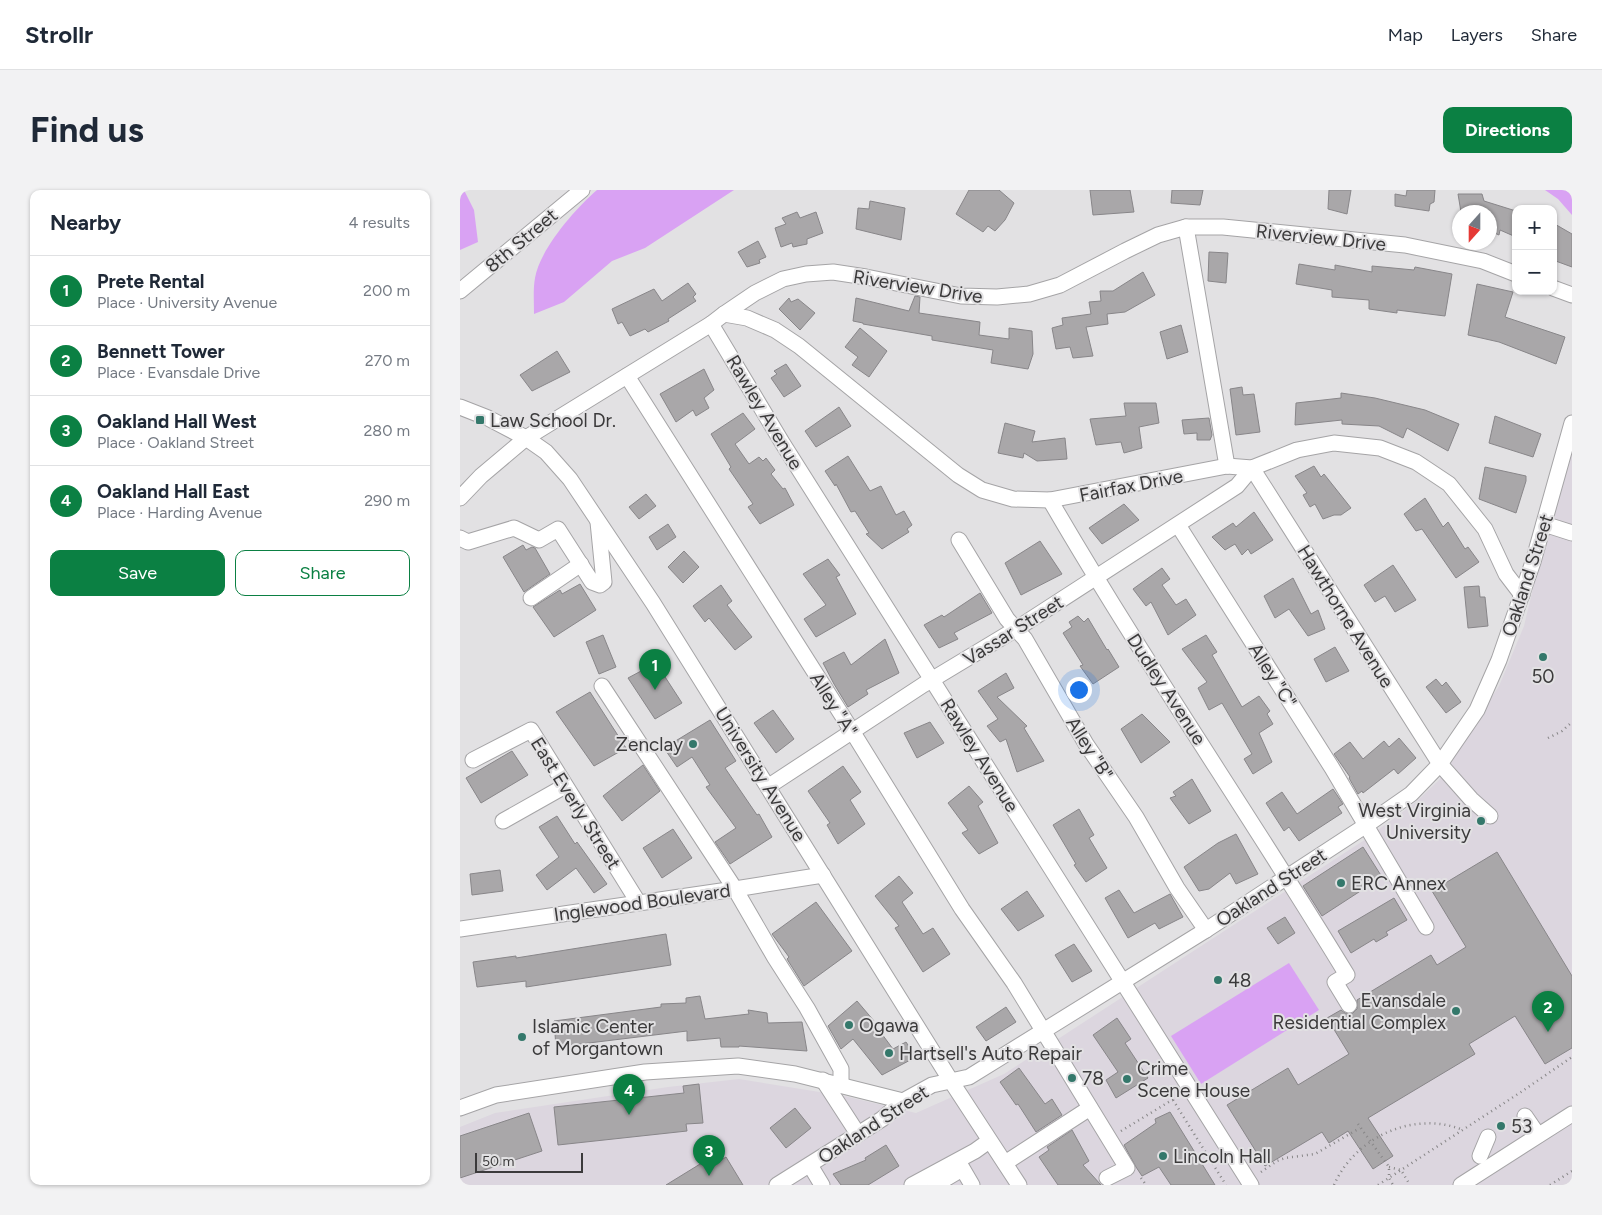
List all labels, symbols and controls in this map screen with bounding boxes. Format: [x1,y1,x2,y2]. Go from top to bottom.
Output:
text: Strollr [25,20,93,49]
text: Map [1388,24,1423,46]
text: Layers [1451,24,1503,46]
text: Share [1531,24,1577,46]
button: Directions [1443,107,1572,153]
text: Find us [30,109,144,151]
street label: 8th Street [480,204,562,277]
north arrow [1452,205,1497,250]
map controls [1512,205,1557,295]
button: + [1512,205,1557,250]
text: Nearby [50,210,121,235]
text: 4 results [349,213,410,232]
street label: Riverview Drive [1255,219,1387,256]
button: − [1512,250,1557,295]
street label: Riverview Drive [852,265,984,308]
text: Prete Rental [97,270,205,293]
text: 1 [63,281,69,300]
text: 200 m [363,281,410,300]
text: Place · University Avenue [97,293,277,312]
text: Bennett Tower [97,340,225,363]
text: 2 [61,351,71,370]
text: 270 m [365,351,410,370]
street label: Rawley Avenue [721,351,808,474]
text: Place · Evansdale Drive [97,363,260,382]
place label: Law School Dr. [490,409,616,432]
text: Oakland Hall West [97,410,257,433]
marker: Law School Dr. [474,414,486,426]
text: 3 [62,421,70,440]
text: 280 m [363,421,410,440]
text: Place · Oakland Street [97,433,254,452]
street label: Fairfax Drive [1077,464,1185,507]
text: Oakland Hall East [97,480,250,503]
text: 4 [61,491,71,510]
text: 290 m [364,491,410,510]
text: Place · Harding Avenue [97,503,262,522]
street label: Oakland Street [1497,511,1558,639]
street label: Hawthorne Avenue [1292,541,1399,692]
button: Save [50,550,225,596]
button: Share [235,550,410,596]
street label: Vassar Street [959,591,1068,670]
street label: Dudley Avenue [1122,629,1211,749]
street label: Alley "C" [1244,639,1301,712]
pin: 1 [639,649,671,690]
marker: 50 [1537,651,1549,663]
place label: 50 [1531,665,1555,688]
street label: Alley "A" [805,668,862,740]
your location [1066,677,1092,703]
street label: Rawley Avenue [935,694,1024,816]
street label: University Avenue [710,703,811,846]
street label: Alley "B" [1061,713,1118,784]
street label: East Everly Street [526,733,625,874]
place label: Zenclay [616,733,683,756]
marker: Zenclay [687,738,699,750]
place label: West Virginia University [1358,799,1471,844]
marker: West Virginia University [1475,815,1487,827]
street label: Oakland Street [1212,843,1331,932]
place label: ERC Annex [1351,872,1446,895]
marker: ERC Annex [1335,877,1347,889]
street label: Inglewood Boulevard [552,879,732,926]
place label: 48 [1228,969,1251,992]
marker: 48 [1212,974,1224,986]
place label: Evansdale Residential Complex [1273,989,1446,1034]
pin: 2 [1532,991,1564,1032]
marker: Evansdale Residential Complex [1450,1005,1462,1017]
place label: Ogawa [859,1014,919,1037]
place label: Islamic Center of Morgantown [532,1015,663,1060]
marker: Ogawa [843,1019,855,1031]
marker: Islamic Center of Morgantown [516,1031,528,1043]
place label: Hartsell's Auto Repair [899,1042,1082,1065]
marker: Hartsell's Auto Repair [883,1047,895,1059]
place label: Crime Scene House [1137,1057,1250,1102]
place label: 78 [1082,1067,1104,1090]
marker: 78 [1066,1072,1078,1084]
marker: Crime Scene House [1121,1073,1133,1085]
pin: 4 [613,1074,645,1115]
street label: Oakland Street [814,1080,933,1169]
place label: 53 [1511,1115,1532,1138]
marker: 53 [1495,1120,1507,1132]
pin: 3 [693,1135,725,1176]
place label: Lincoln Hall [1173,1145,1271,1168]
scale bar [475,1150,582,1173]
marker: Lincoln Hall [1157,1150,1169,1162]
text: 50 m [482,1153,514,1170]

